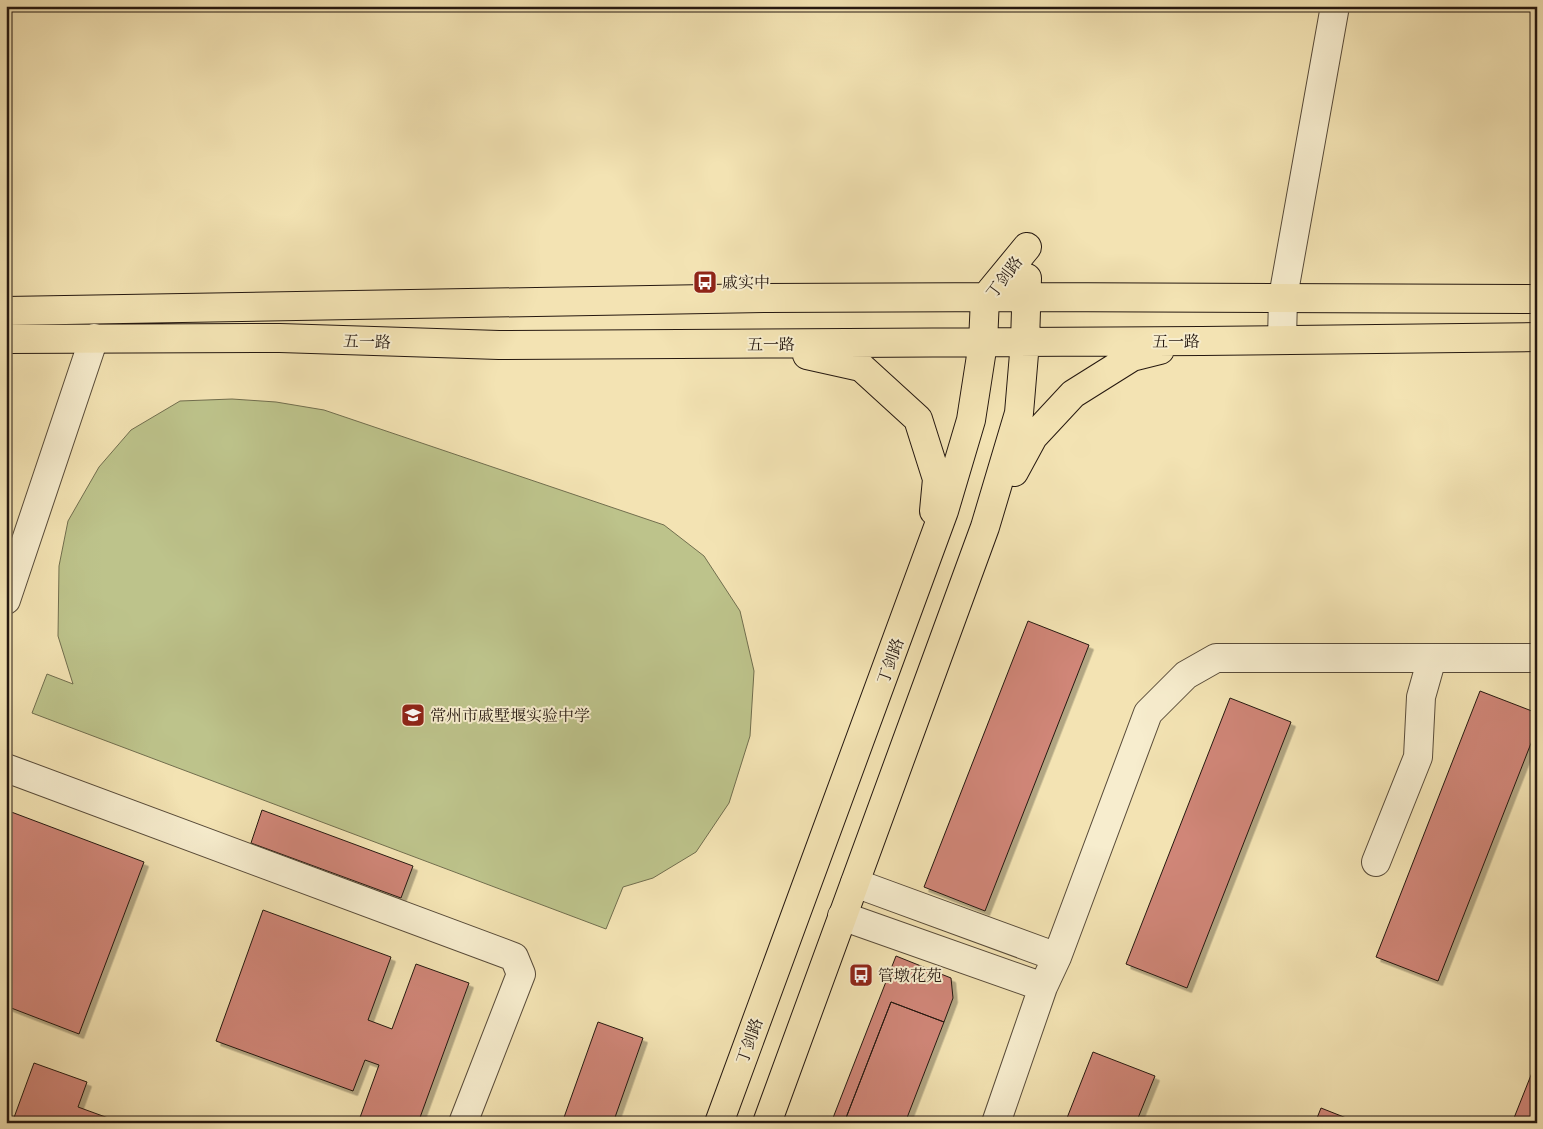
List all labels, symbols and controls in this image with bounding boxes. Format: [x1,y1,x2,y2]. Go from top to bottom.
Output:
street label: 丁剑路 [982,252,1026,302]
bus stop icon: 戚实中 [692,269,718,295]
place label: 戚实中 [722,272,770,292]
street label: 五一路 [343,330,391,352]
street label: 五一路 [1152,331,1200,351]
street label: 五一路 [747,334,795,354]
street label: 丁剑路 [872,635,908,687]
school or university icon: 常州市戚墅堰实验中学 [400,702,426,728]
place label: 常州市戚墅堰实验中学 [430,705,590,725]
bus stop icon: 管墩花苑 [848,962,874,988]
place label: 管墩花苑 [878,965,942,985]
street label: 丁剑路 [731,1015,767,1067]

